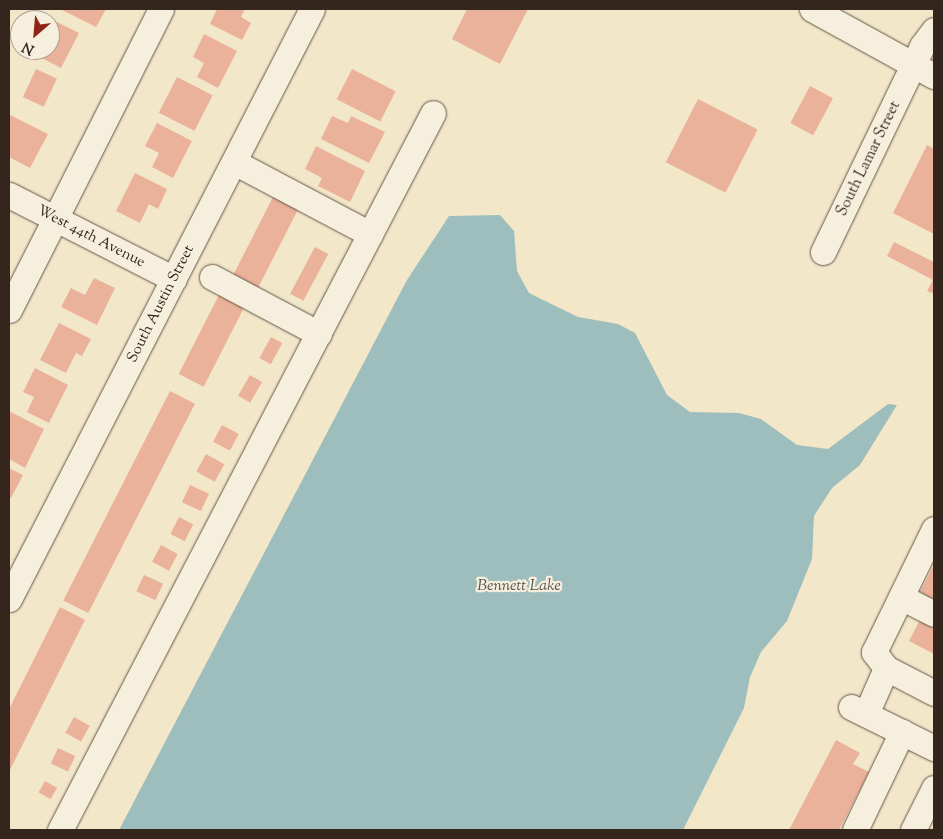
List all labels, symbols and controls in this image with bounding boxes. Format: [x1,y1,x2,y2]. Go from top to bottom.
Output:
north arrow [10,10,60,60]
text: N [19,36,38,59]
street label: South Lamar Street [833,99,905,219]
street label: West 44th Avenue [34,202,148,272]
street label: South Austin Street [124,242,198,366]
water label: Bennett Lake [477,577,561,597]

